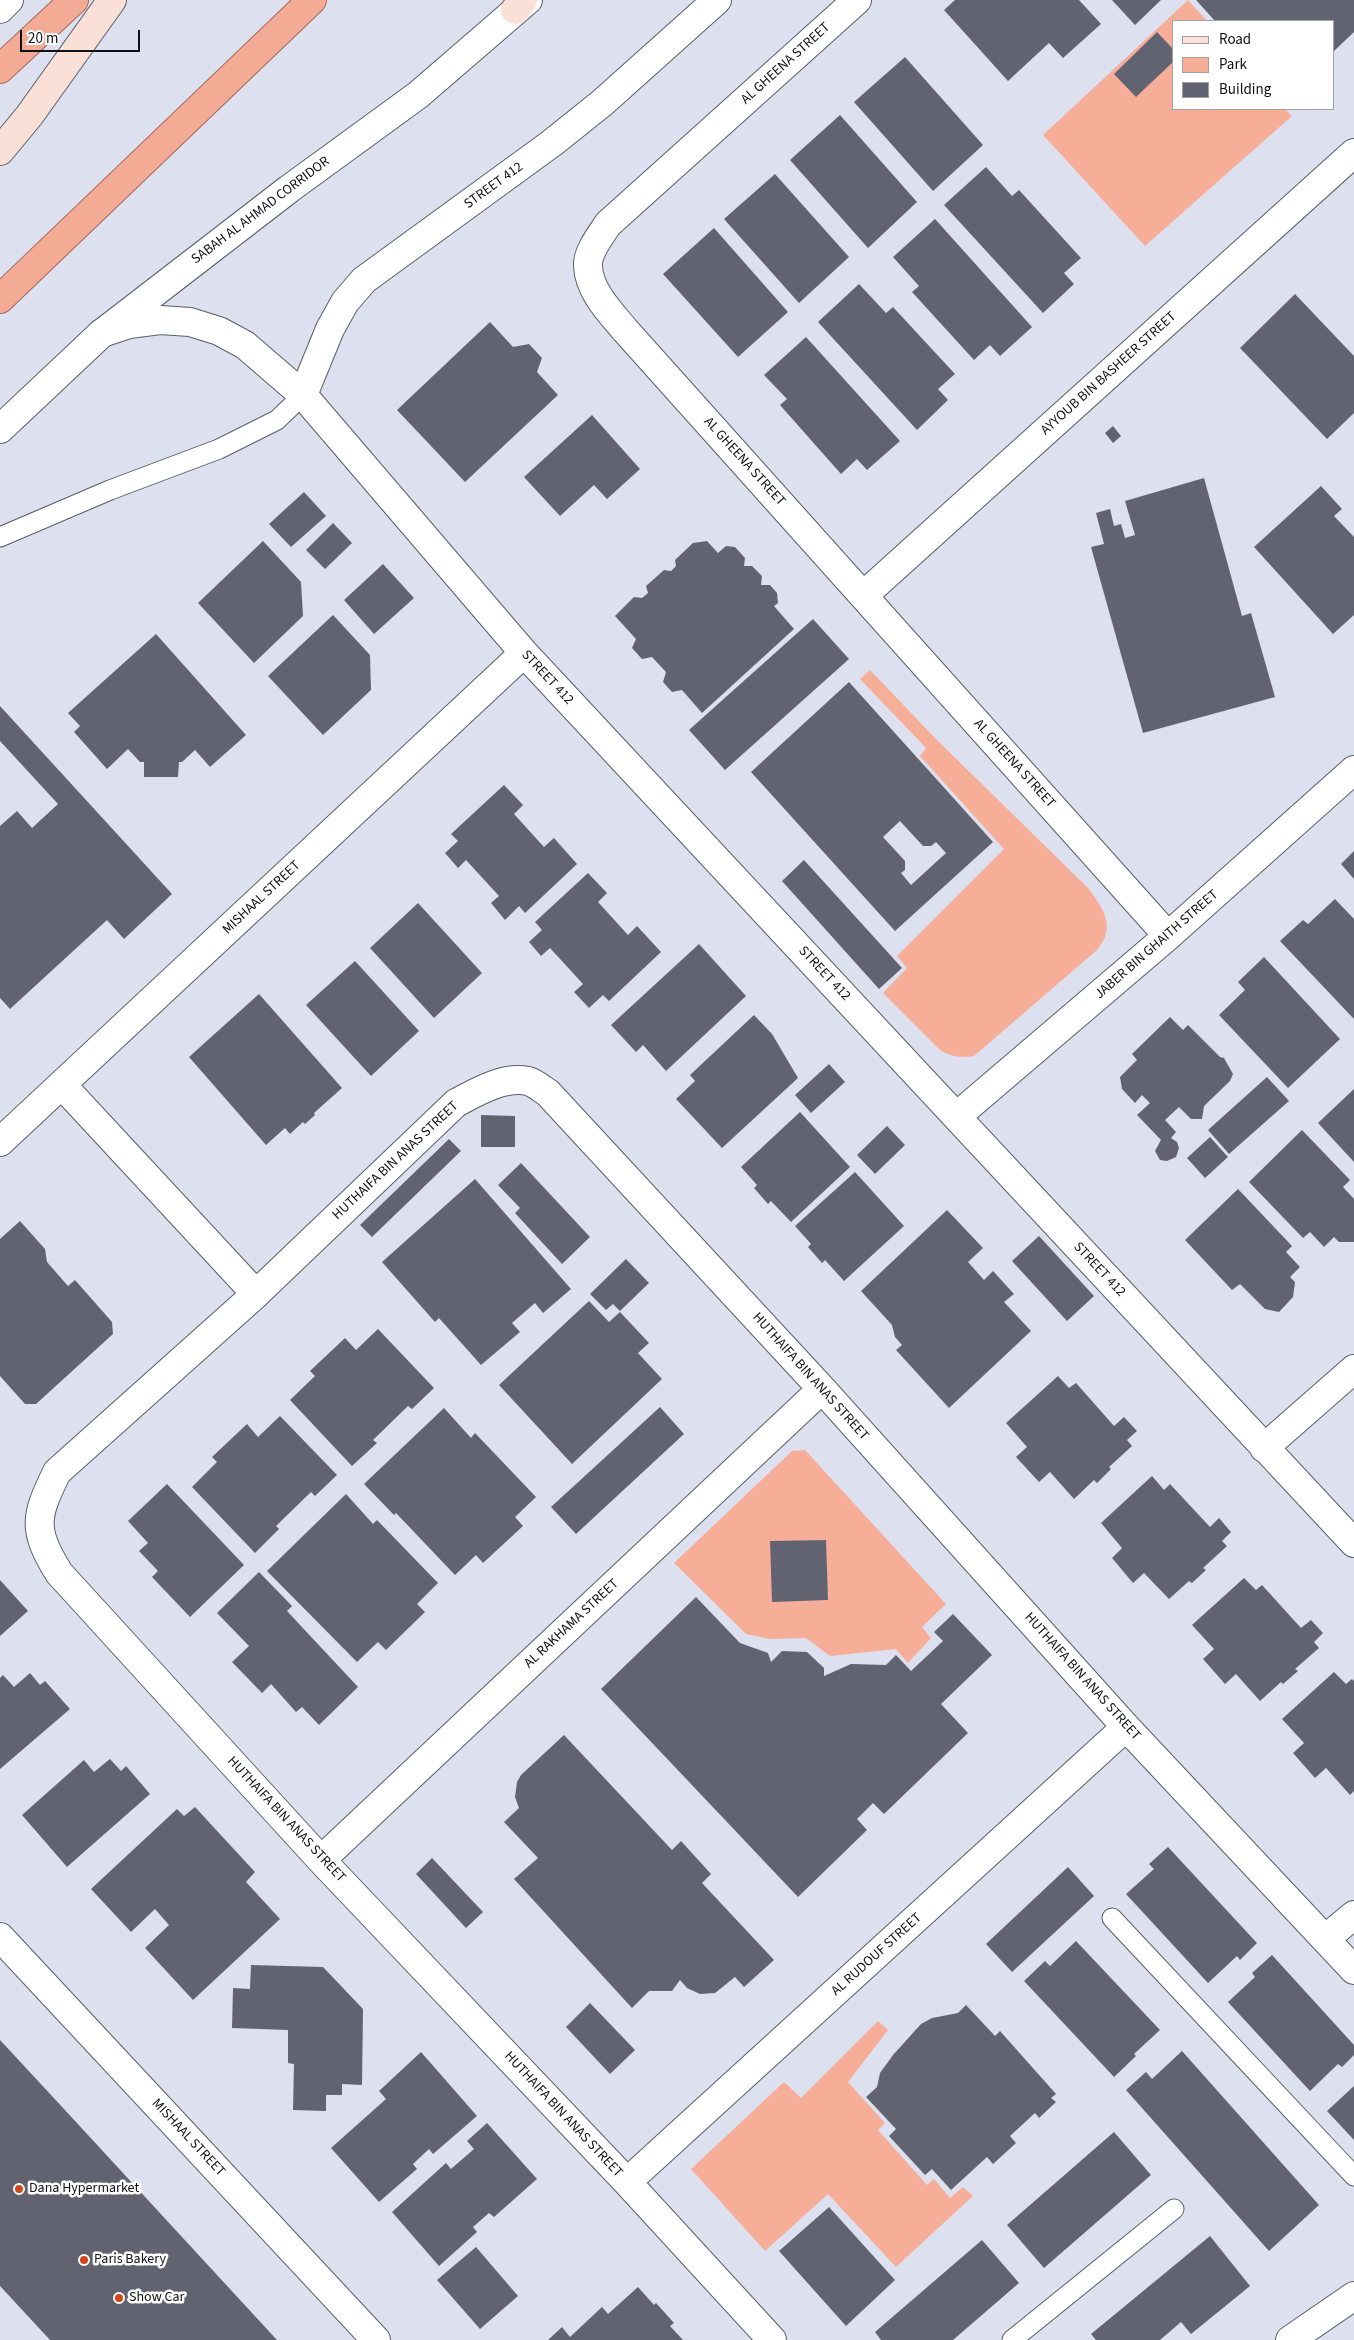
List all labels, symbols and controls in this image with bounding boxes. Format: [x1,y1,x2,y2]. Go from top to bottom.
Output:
scale bar [22,20,142,52]
street label: AL GHEENA STREET [738,20,834,108]
legend [1172,20,1334,110]
text: 20 m [28,28,58,49]
text: Road [1219,29,1251,50]
text: Park [1219,54,1247,75]
text: Building [1219,79,1271,100]
street label: SABAH AL AHMAD CORRIDOR [189,154,333,268]
street label: STREET 412 [461,159,527,213]
street label: AYYOUB BIN BASHEER STREET [1038,309,1180,439]
street label: AL GHEENA STREET [700,414,788,510]
street label: STREET 412 [517,647,577,709]
street label: AL GHEENA STREET [970,716,1058,812]
street label: MISHAAL STREET [220,858,304,938]
street label: JABER BIN GHAITH STREET [1092,887,1222,1003]
street label: STREET 412 [794,943,854,1005]
street label: HUTHAIFA BIN ANAS STREET [330,1098,462,1224]
street label: STREET 412 [1069,1239,1129,1301]
street label: HUTHAIFA BIN ANAS STREET [748,1310,872,1444]
street label: AL RAKHAMA STREET [521,1576,623,1672]
street label: HUTHAIFA BIN ANAS STREET [1020,1610,1144,1744]
street label: HUTHAIFA BIN ANAS STREET [223,1754,349,1886]
street label: AL RUDOUF STREET [828,1910,926,2000]
street label: HUTHAIFA BIN ANAS STREET [500,2049,626,2181]
street label: MISHAAL STREET [148,2096,228,2180]
place label: Dana Hypermarket [29,2181,139,2197]
marker: Dana Hypermarket [13,2183,25,2195]
place label: Paris Bakery [94,2252,166,2268]
marker: Paris Bakery [78,2254,90,2266]
place label: Show Car [129,2290,184,2306]
marker: Show Car [113,2292,125,2304]

